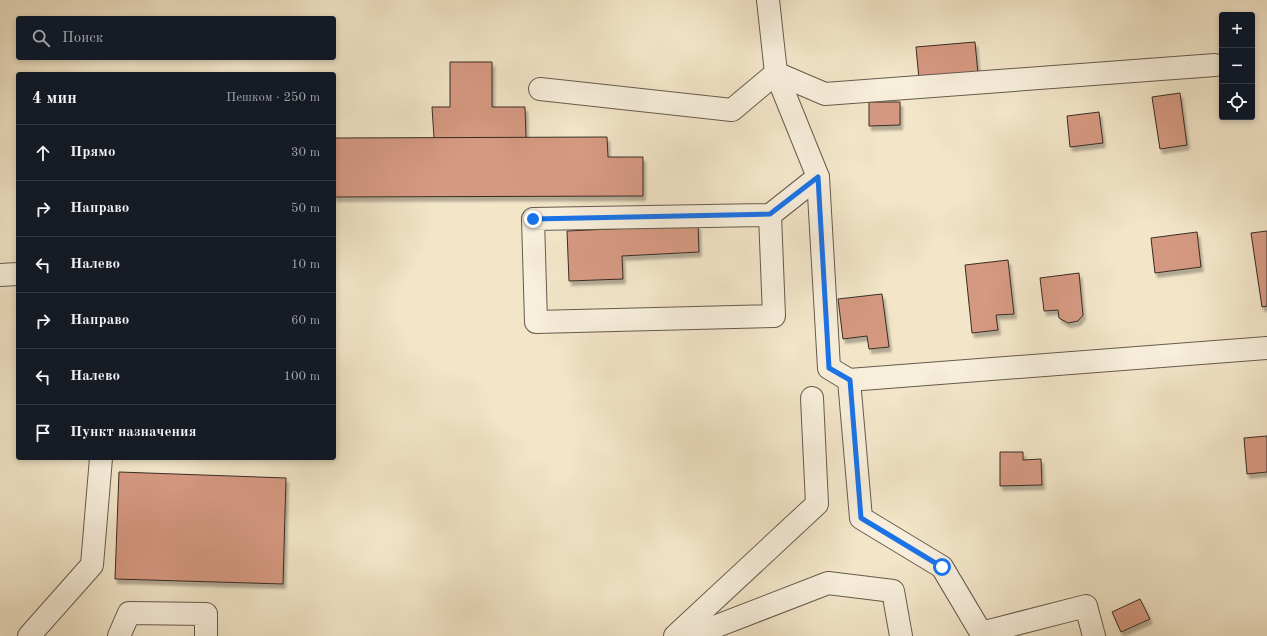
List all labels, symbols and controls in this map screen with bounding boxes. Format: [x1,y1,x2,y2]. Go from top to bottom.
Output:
map controls [1219,12,1255,120]
button: + [1219,12,1255,48]
search box [16,16,336,60]
icon: search [30,27,52,49]
text: Поиск [62,31,103,46]
button: − [1219,48,1255,84]
button: locate [1219,84,1255,120]
text: 4 мин [32,90,77,107]
text: Пешком · 250 m [226,91,320,104]
icon: ahead [32,142,54,164]
text: Прямо [70,145,116,160]
text: 30 m [291,146,320,159]
icon: right [32,198,54,220]
text: Направо [70,201,129,216]
text: 50 m [291,202,320,215]
route end [524,210,542,228]
icon: left [32,254,54,276]
text: Налево [70,257,120,272]
text: 10 m [291,258,320,271]
icon: right [32,310,54,332]
text: Направо [70,313,129,328]
text: 60 m [291,314,320,327]
icon: left [32,366,54,388]
text: Налево [70,369,120,384]
text: 100 m [283,370,320,383]
icon: arrive [32,422,54,444]
text: Пункт назначения [70,425,197,440]
route start [933,558,951,576]

